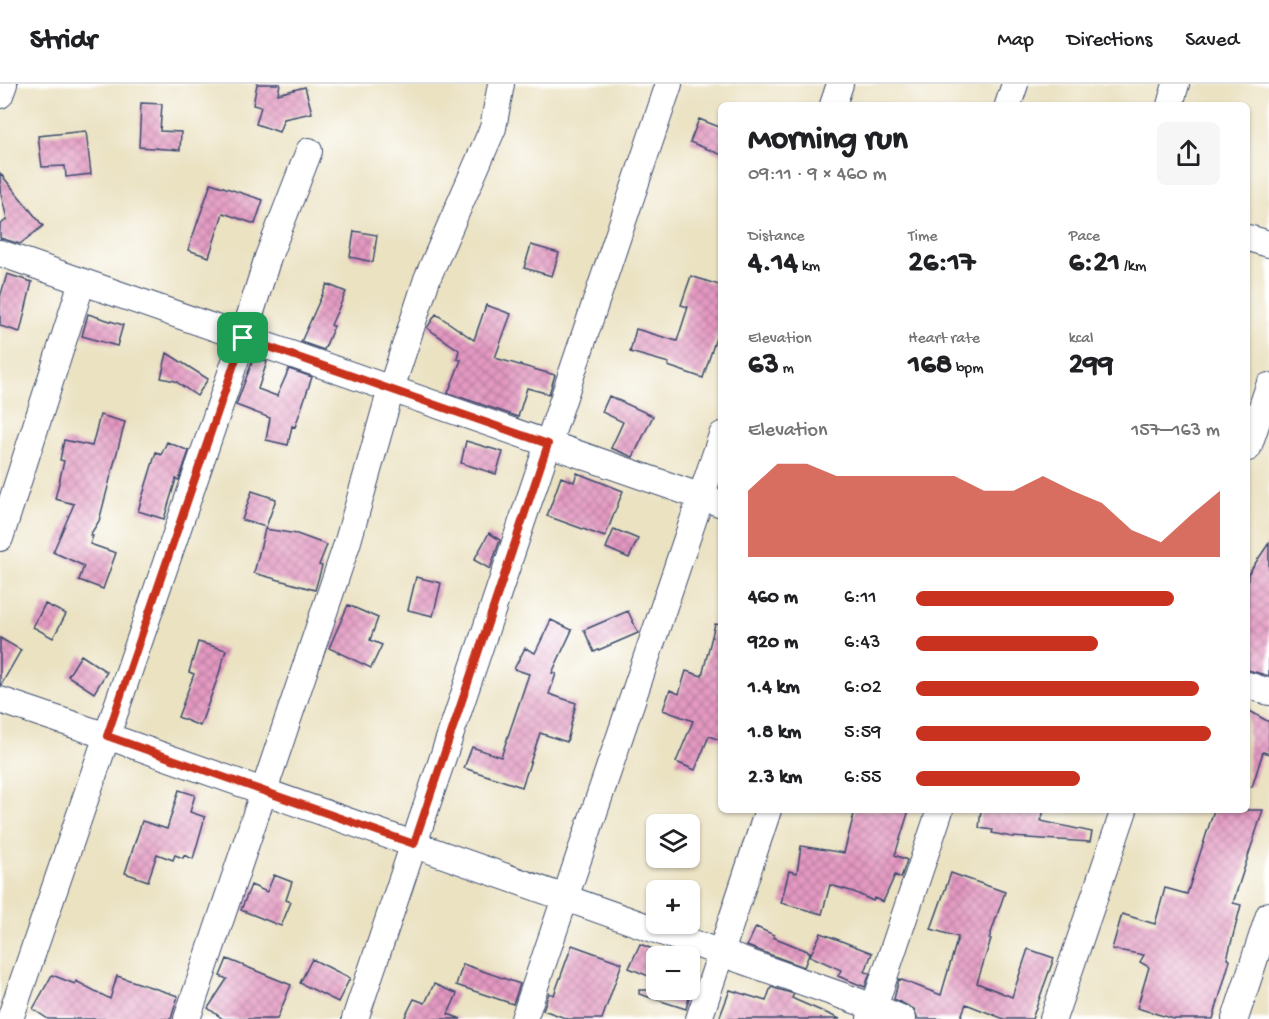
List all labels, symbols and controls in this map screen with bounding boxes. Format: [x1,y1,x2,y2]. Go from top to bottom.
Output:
text: Stridr [30,25,97,58]
text: Map [997,29,1034,54]
text: Directions [1067,29,1152,54]
text: Saved [1185,29,1239,54]
text: Morning run [748,122,908,160]
button: share [1157,122,1220,185]
text: 09:11 · 9 × 460 m [748,164,887,187]
text: Distance [748,228,805,247]
text: Time [908,228,938,247]
text: Pace [1069,228,1100,247]
text: 4.14 [748,247,798,282]
text: 26:17 [908,247,975,282]
text: 6:21 [1069,247,1120,282]
text: km [798,258,820,277]
text: /km [1120,258,1146,277]
pin [217,312,268,363]
icon: arrive [226,321,259,354]
text: Elevation [748,330,812,349]
text: Heart rate [908,330,980,349]
text: kcal [1069,330,1094,349]
text: 63 [748,349,779,384]
text: 168 [908,349,952,384]
text: 299 [1069,349,1113,384]
text: m [779,360,794,379]
text: bpm [952,360,984,379]
text: Elevation [748,420,828,443]
text: 157–163 m [1131,420,1220,443]
text: 460 m [748,587,798,610]
text: 6:11 [844,587,877,610]
text: 920 m [748,632,798,655]
text: 6:43 [844,632,880,655]
text: 1.4 km [748,677,800,700]
text: 6:02 [844,677,882,700]
text: 1.8 km [748,722,801,745]
text: 5:59 [844,722,881,745]
text: 2.3 km [748,767,802,790]
text: 6:55 [844,767,881,790]
map controls [646,814,700,1000]
button: layers [646,814,700,868]
button: + [646,880,700,934]
button: − [646,946,700,1000]

